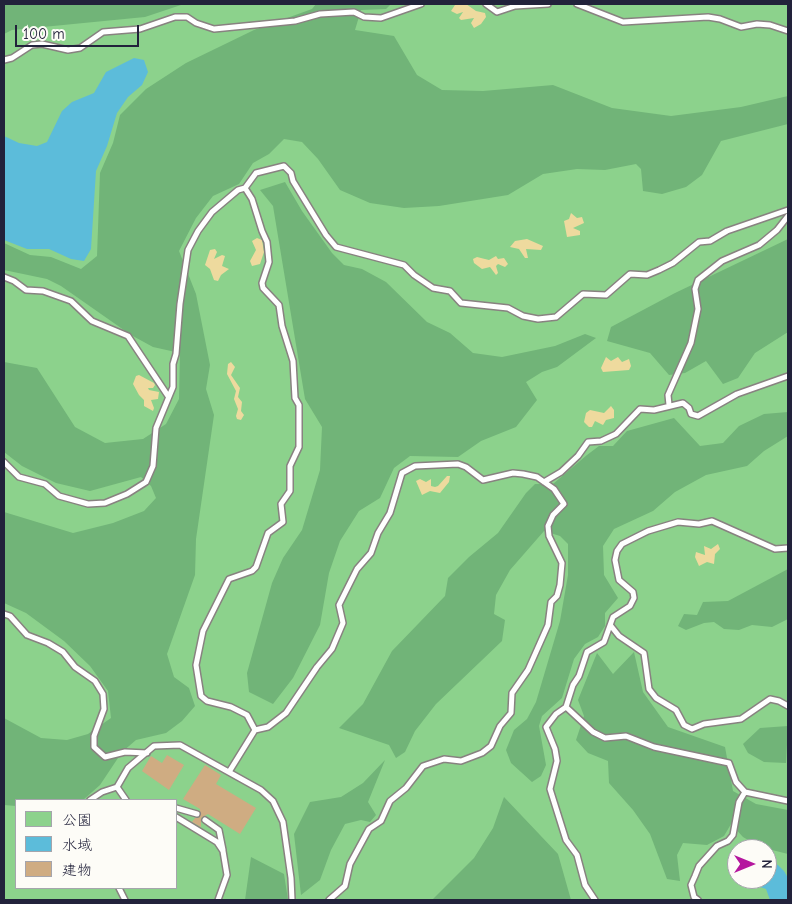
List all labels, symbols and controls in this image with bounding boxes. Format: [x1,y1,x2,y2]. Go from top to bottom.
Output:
scale bar [18,15,141,47]
text: 100 m [23,25,65,43]
legend [15,799,178,889]
text: 公園 [62,811,92,829]
text: 水域 [62,836,92,854]
north arrow [727,839,777,889]
text: N [758,859,775,869]
text: 建物 [62,861,92,879]

